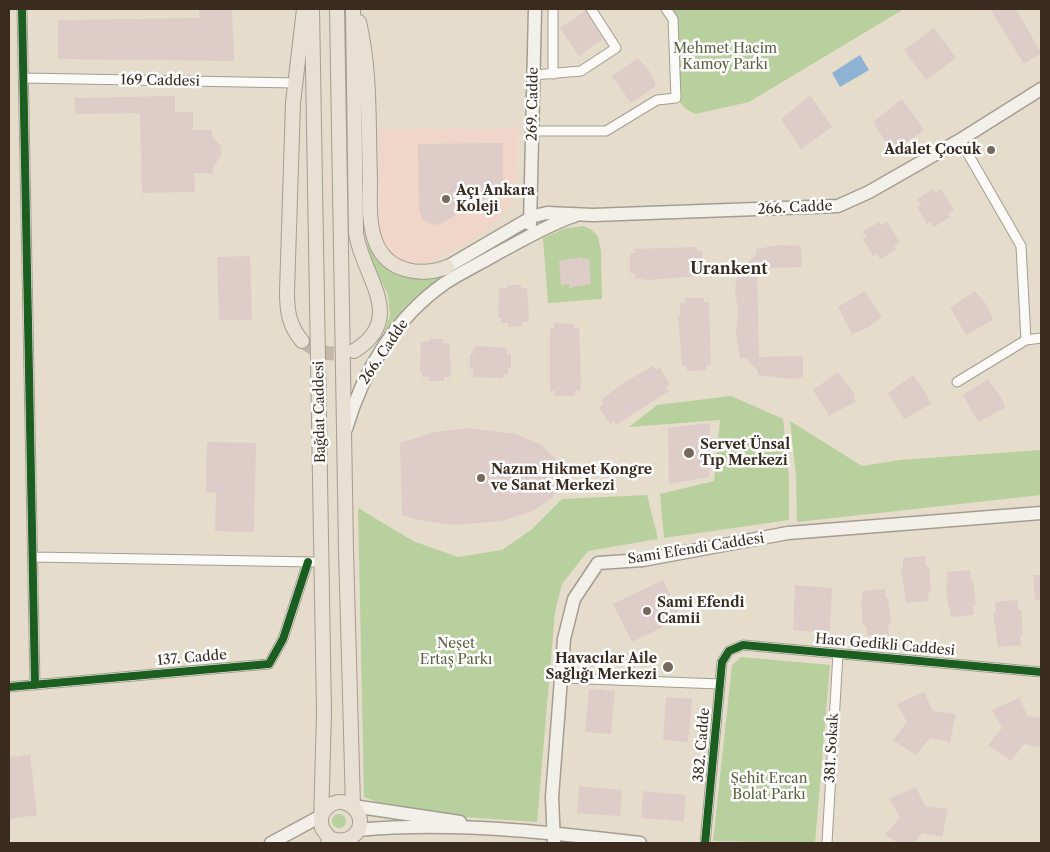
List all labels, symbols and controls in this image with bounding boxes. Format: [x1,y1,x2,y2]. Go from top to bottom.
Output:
park label: Mehmet Hacim Kamoy Parkı [673,41,777,74]
street label: 269. Cadde [524,67,542,141]
street label: 169 Caddesi [120,72,200,90]
place label: Adalet Çocuk [884,142,981,158]
marker: Adalet Çocuk [985,144,997,156]
place label: Açı Ankara Koleji [456,183,535,216]
marker: Açı Ankara Koleji [440,193,452,205]
street label: 266. Cadde [757,198,833,218]
district label: Urankent [690,259,768,279]
street label: 266. Cadde [356,316,412,388]
street label: Bağdat Caddesi [311,361,329,463]
place label: Servet Ünsal Tıp Merkezi [700,437,790,470]
marker: Servet Ünsal Tıp Merkezi [682,446,696,460]
place label: Nazım Hikmet Kongre ve Sanat Merkezi [491,462,652,494]
marker: Nazım Hikmet Kongre ve Sanat Merkezi [475,472,487,484]
street label: Sami Efendi Caddesi [627,530,765,568]
place label: Sami Efendi Camii [657,595,745,628]
marker: Sami Efendi Camii [641,605,653,617]
street label: Hacı Gedikli Caddesi [814,631,956,659]
park label: Neşet Ertaş Parkı [420,636,492,669]
street label: 137. Cadde [156,647,228,669]
place label: Havacılar Aile Sağlığı Merkezi [546,651,657,684]
marker: Havacılar Aile Sağlığı Merkezi [661,660,675,674]
street label: 382. Cadde [690,707,714,783]
street label: 381. Sokak [822,713,842,783]
park label: Şehit Ercan Bolat Parkı [731,771,807,804]

